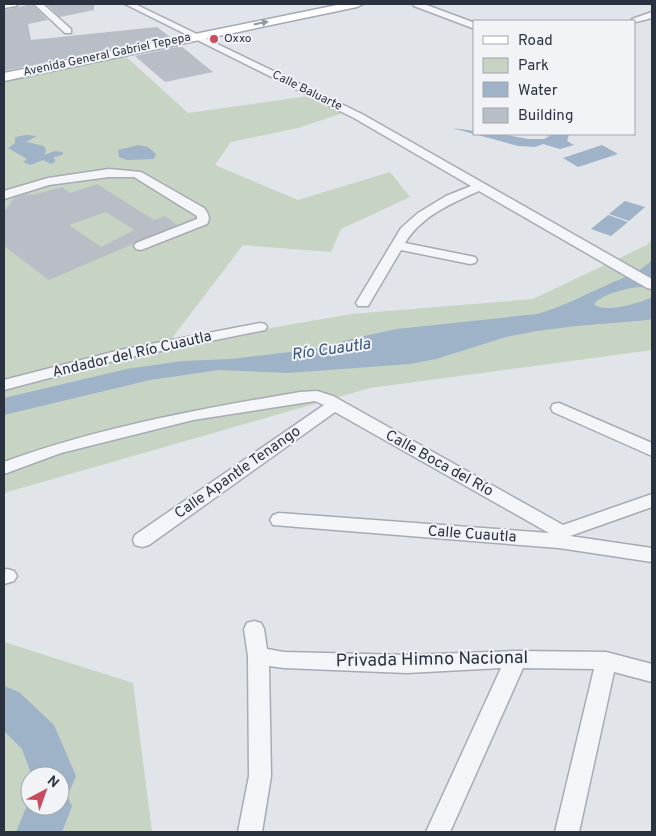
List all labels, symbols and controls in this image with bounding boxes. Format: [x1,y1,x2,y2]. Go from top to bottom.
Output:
one-way arrow [253,19,269,27]
legend [473,20,636,135]
street label: Avenida General Gabriel Tepepa [22,29,192,81]
place label: Oxxo [224,31,252,47]
text: Road [518,32,553,51]
marker: Oxxo [208,33,220,45]
text: Park [518,57,549,76]
street label: Calle Baluarte [269,67,345,115]
text: Water [518,82,558,101]
text: Building [518,107,573,126]
street label: Andador del Río Cuautla [50,327,214,383]
water label: Río Cuautla [290,334,372,365]
street label: Calle Apantle Tenango [171,422,305,524]
street label: Calle Boca del Río [382,426,496,502]
street label: Calle Cuautla [427,522,517,548]
street label: Privada Himno Nacional [336,647,528,673]
north arrow [20,766,70,816]
text: N [43,773,62,792]

